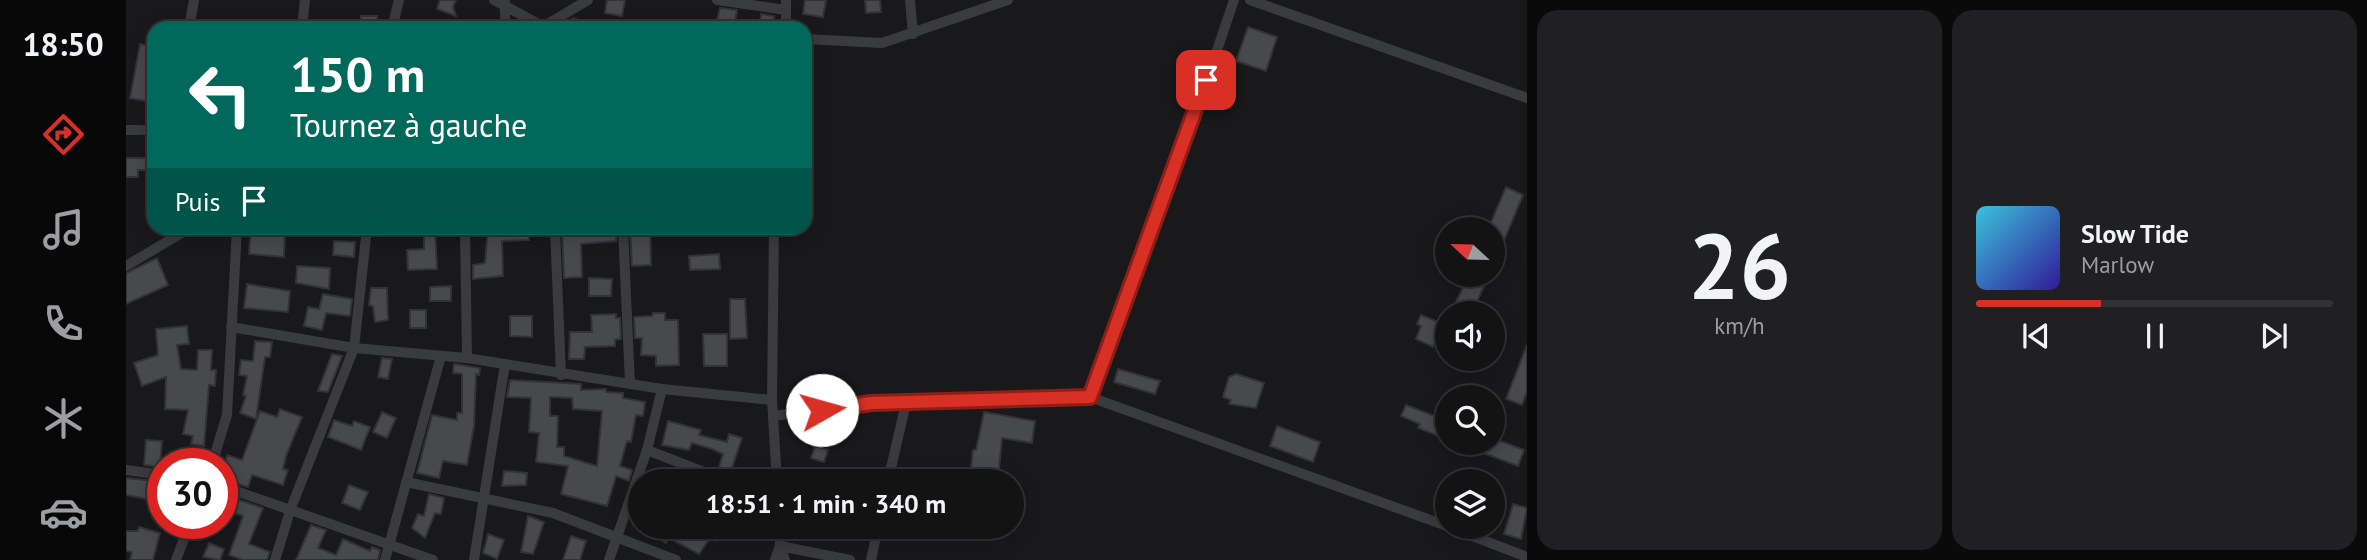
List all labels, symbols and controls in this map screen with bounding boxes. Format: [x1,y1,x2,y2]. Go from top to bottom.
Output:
text: 18:50 [22,23,104,65]
text: 150 m [290,42,425,106]
icon: left [175,49,266,140]
pin [1176,50,1236,110]
icon: arrive [1187,61,1225,99]
text: Tournez à gauche [290,104,527,146]
icon: directions [39,110,88,159]
icon: arrive [235,182,273,220]
text: Puis [175,185,221,218]
icon: music [39,205,88,254]
text: 26 [1688,206,1791,324]
north arrow [1435,217,1505,287]
map controls [1435,217,1505,539]
text: Slow Tide [2081,217,2189,250]
text: Marlow [2081,250,2154,279]
icon: phone [39,299,88,348]
button: sound [1435,301,1505,371]
text: km/h [1714,311,1765,340]
icon: previous [2017,317,2055,355]
icon: pause [2136,317,2174,355]
icon: next [2255,317,2293,355]
position arrow [785,373,859,447]
button: search [1435,385,1505,455]
icon: climate [39,394,88,443]
speed limit sign: 30 [147,448,238,539]
button: layers [1435,469,1505,539]
text: 18:51 · 1 min · 340 m [706,487,946,520]
icon: car [39,488,88,537]

